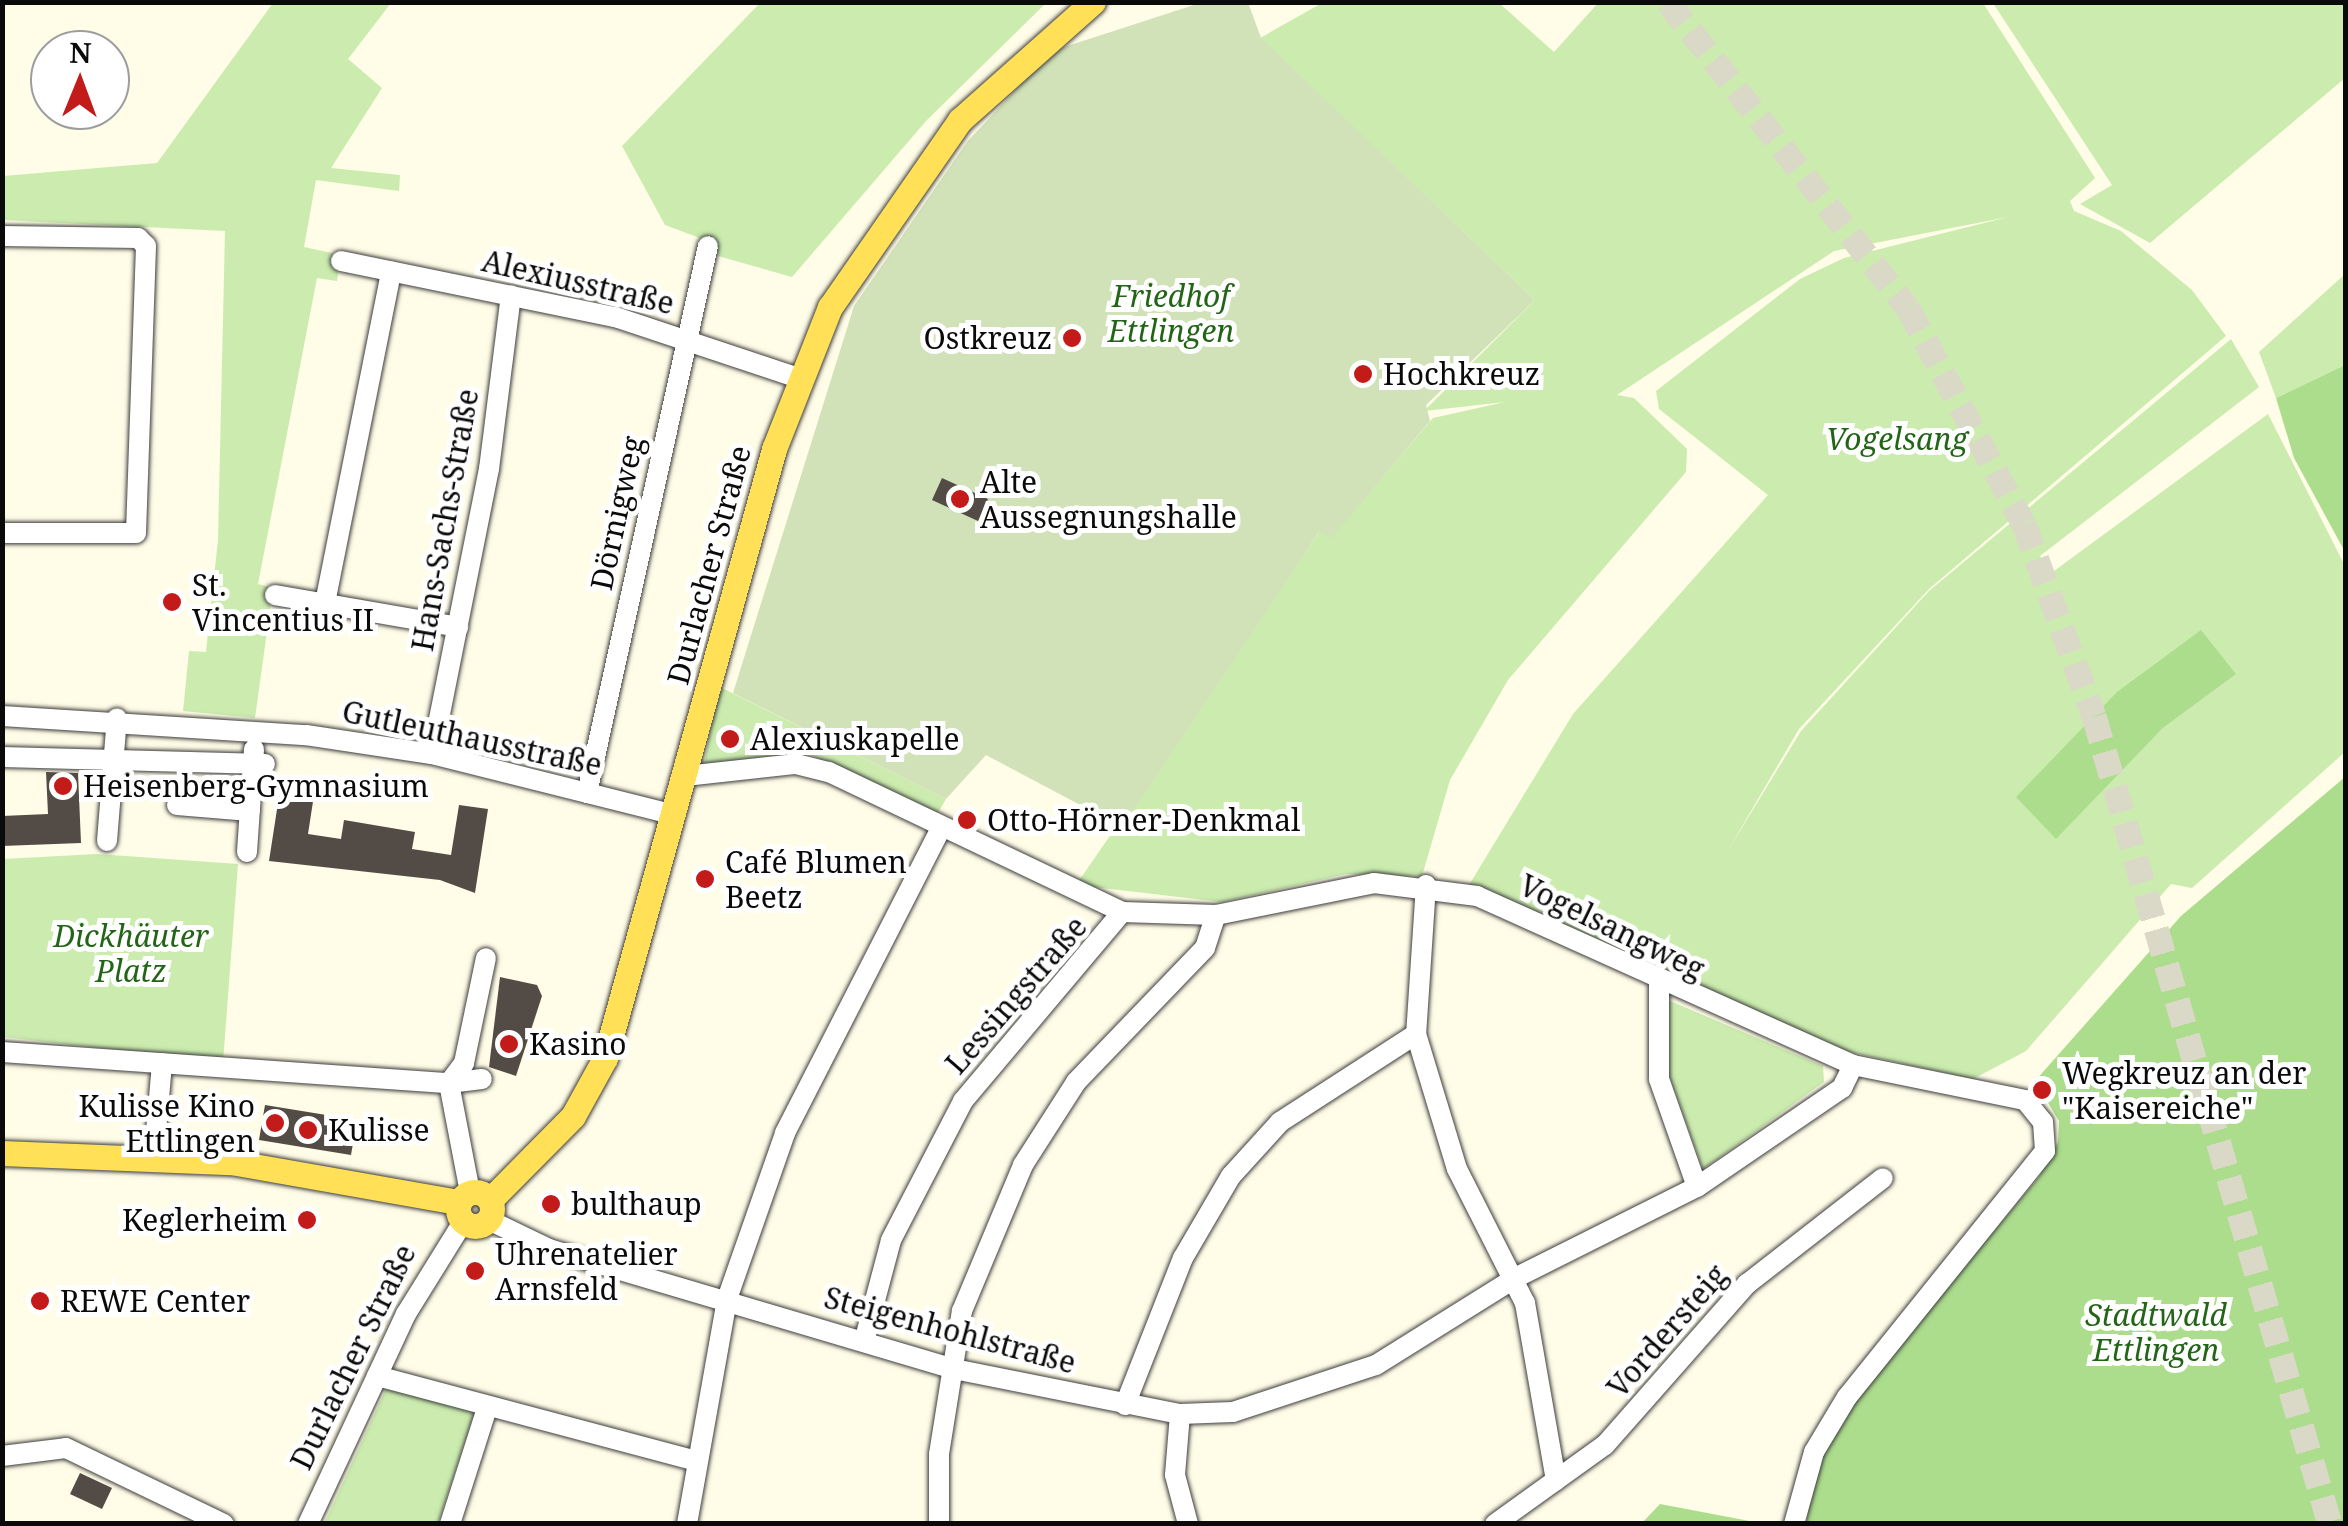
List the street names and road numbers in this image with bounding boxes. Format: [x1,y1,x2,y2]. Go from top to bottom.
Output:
street label: Alexiusstraße [478,242,678,322]
street label: Hans-Sachs-Straße [404,386,486,654]
street label: Dörnigweg [583,433,651,593]
street label: Durlacher Straße [660,442,758,688]
street label: Gutleuthausstraße [339,693,605,783]
street label: Vogelsangweg [1514,867,1710,987]
street label: Lessingstraße [938,909,1094,1081]
street label: Durlacher Straße [283,1239,423,1475]
street label: Vordersteig [1599,1257,1735,1405]
street label: Steigenhohlstraße [820,1279,1080,1381]

